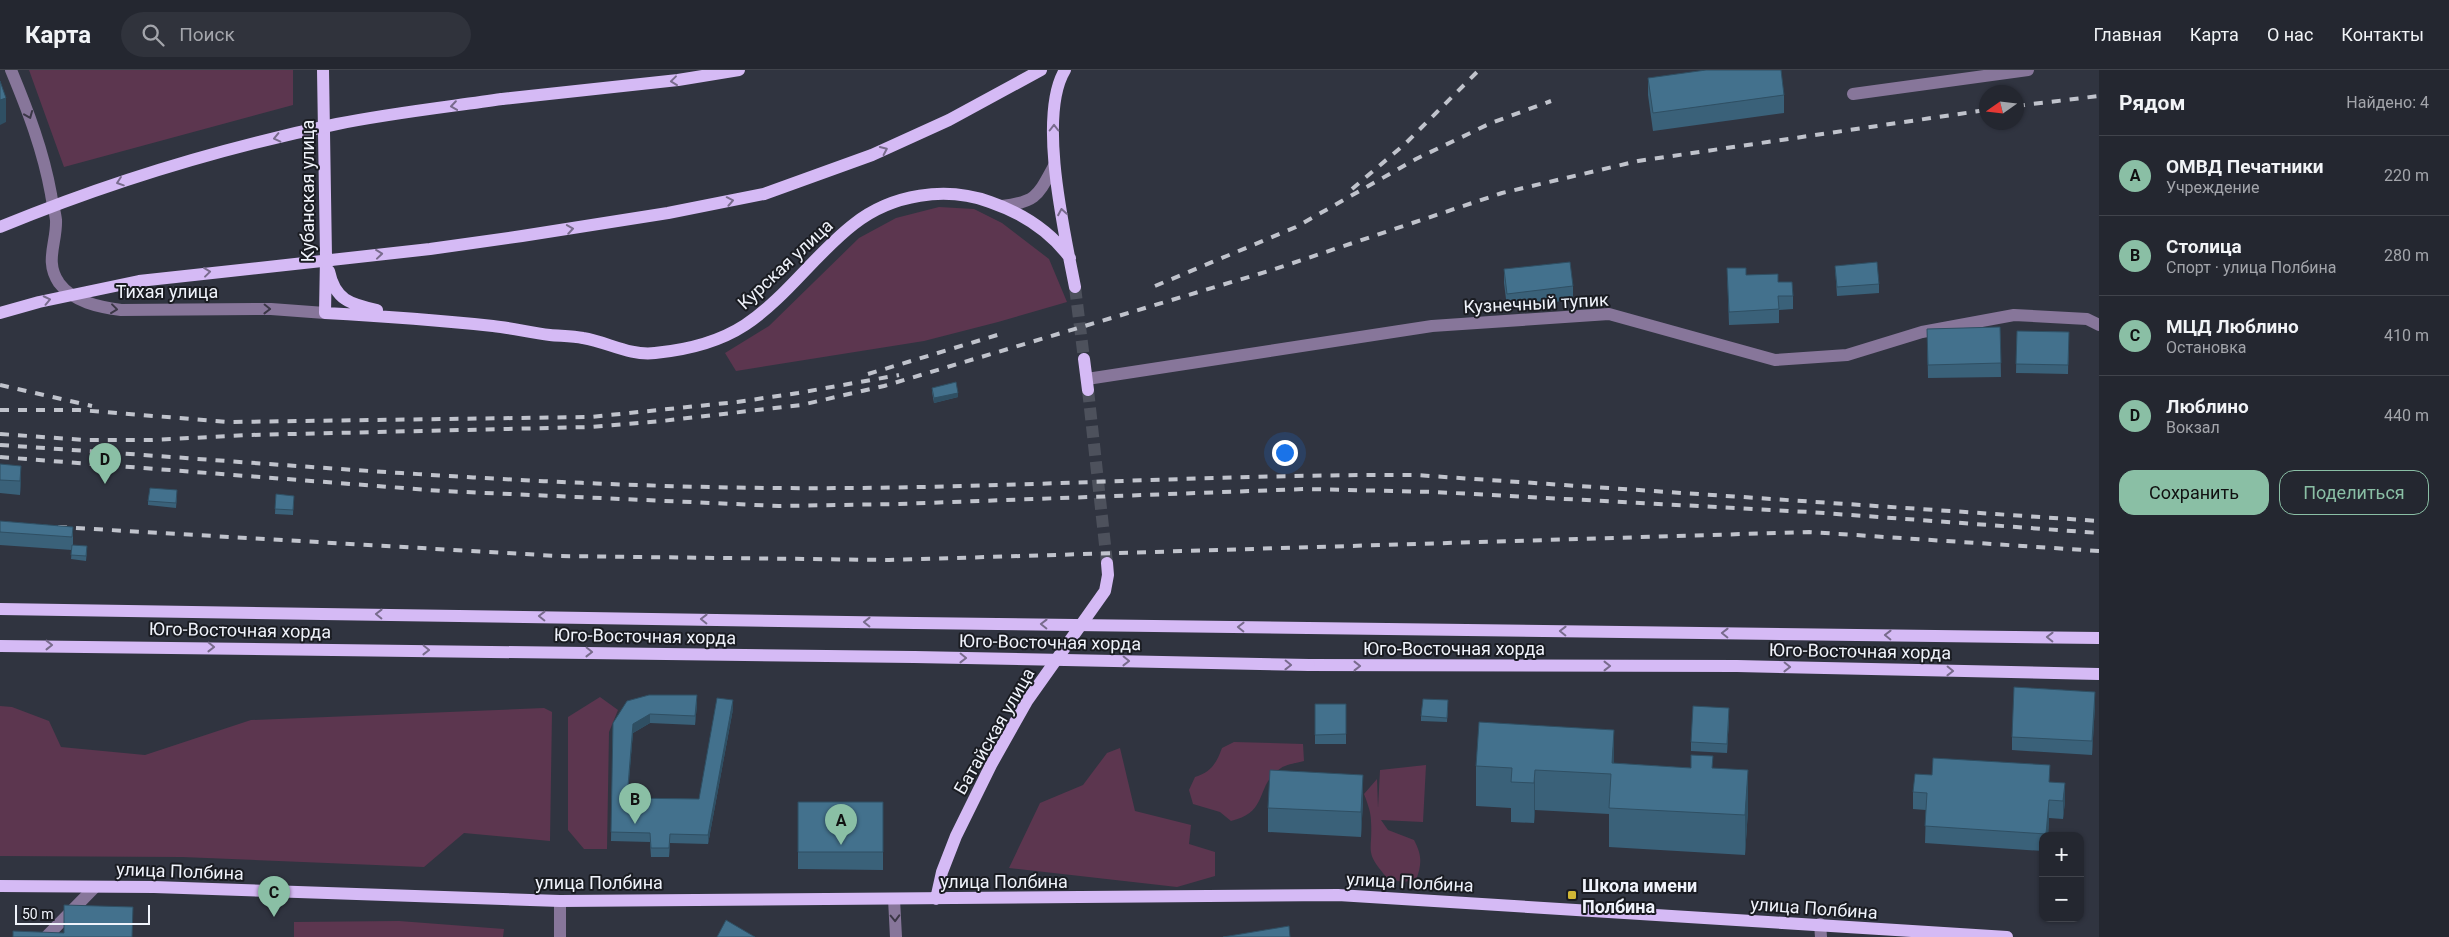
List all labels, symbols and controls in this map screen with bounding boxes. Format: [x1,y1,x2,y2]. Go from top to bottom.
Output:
search box [121,12,471,57]
text: Карта [25,21,91,49]
icon: search [139,21,167,49]
text: Поиск [179,23,235,46]
text: Главная [2093,24,2162,45]
text: Карта [2190,24,2239,45]
text: О нас [2267,24,2313,45]
text: Контакты [2341,24,2424,45]
one-way arrow [669,75,677,86]
north arrow [1979,85,2024,130]
text: Рядом [2119,91,2185,115]
text: Найдено: 4 [2346,93,2429,112]
one-way arrow [449,100,457,111]
one-way arrow [23,110,34,119]
street label: Кубанская улица [297,120,318,262]
one-way arrow [1049,124,1059,132]
one-way arrow [272,132,281,143]
one-way arrow [879,145,888,156]
text: ОМВД Печатники [2166,155,2324,178]
text: A [2130,166,2140,185]
text: 220 m [2384,166,2429,185]
one-way arrow [117,176,125,186]
text: Учреждение [2166,178,2259,197]
one-way arrow [726,196,735,206]
one-way arrow [1057,208,1067,216]
street label: Курская улица [733,215,837,313]
one-way arrow [566,224,574,234]
text: Столица [2166,235,2242,258]
text: B [2130,246,2140,265]
text: 280 m [2384,246,2429,265]
one-way arrow [376,249,384,260]
text: Спорт · улица Полбина [2166,258,2336,277]
one-way arrow [203,268,211,278]
street label: Тихая улица [116,281,218,302]
street label: Кузнечный тупик [1463,289,1610,317]
one-way arrow [43,296,51,306]
one-way arrow [110,303,118,314]
one-way arrow [263,304,271,315]
text: МЦД Люблино [2166,315,2299,338]
text: C [2130,326,2140,345]
text: 410 m [2384,326,2429,345]
text: Остановка [2166,338,2247,357]
text: Люблино [2166,395,2249,418]
text: D [2130,406,2140,425]
text: 440 m [2384,406,2429,425]
text: Вокзал [2166,418,2220,437]
your location [1272,440,1298,466]
pin: D [89,443,121,484]
button: Сохранить [2119,470,2269,515]
button: Поделиться [2279,470,2429,515]
one-way arrow [375,609,382,619]
one-way arrow [537,611,545,622]
one-way arrow [700,614,708,624]
one-way arrow [862,617,870,627]
street label: Юго-Восточная хорда [149,618,331,642]
one-way arrow [1040,619,1048,630]
one-way arrow [1237,622,1245,632]
street label: Юго-Восточная хорда [554,624,736,648]
one-way arrow [1559,626,1566,636]
one-way arrow [1721,628,1729,638]
street label: Юго-Восточная хорда [959,630,1141,654]
one-way arrow [1884,630,1892,640]
one-way arrow [2046,632,2054,642]
street label: Юго-Восточная хорда [1363,638,1545,659]
street label: Юго-Восточная хорда [1769,639,1951,663]
one-way arrow [45,640,53,650]
one-way arrow [207,642,215,653]
one-way arrow [422,645,430,655]
one-way arrow [585,647,593,658]
one-way arrow [960,653,967,663]
one-way arrow [1122,656,1130,667]
one-way arrow [1284,660,1292,670]
one-way arrow [1354,661,1362,671]
one-way arrow [1604,661,1612,671]
one-way arrow [1784,662,1792,672]
street label: Батайская улица [949,664,1039,798]
one-way arrow [1946,666,1954,676]
pin: B [619,783,651,824]
pin: A [825,804,857,845]
map controls [2039,832,2084,922]
button: + [2039,832,2084,877]
street label: улица Полбина [116,858,244,884]
street label: улица Полбина [1346,868,1474,896]
street label: улица Полбина [940,871,1068,892]
street label: улица Полбина [535,872,663,893]
place label: Школа имени Полбина [1582,875,1697,917]
pin: C [258,876,290,917]
button: − [2039,877,2084,922]
marker: Школа имени Полбина [1566,889,1578,901]
street label: улица Полбина [1750,893,1878,923]
scale bar [15,902,150,925]
text: 50 m [22,906,54,922]
one-way arrow [889,914,900,922]

